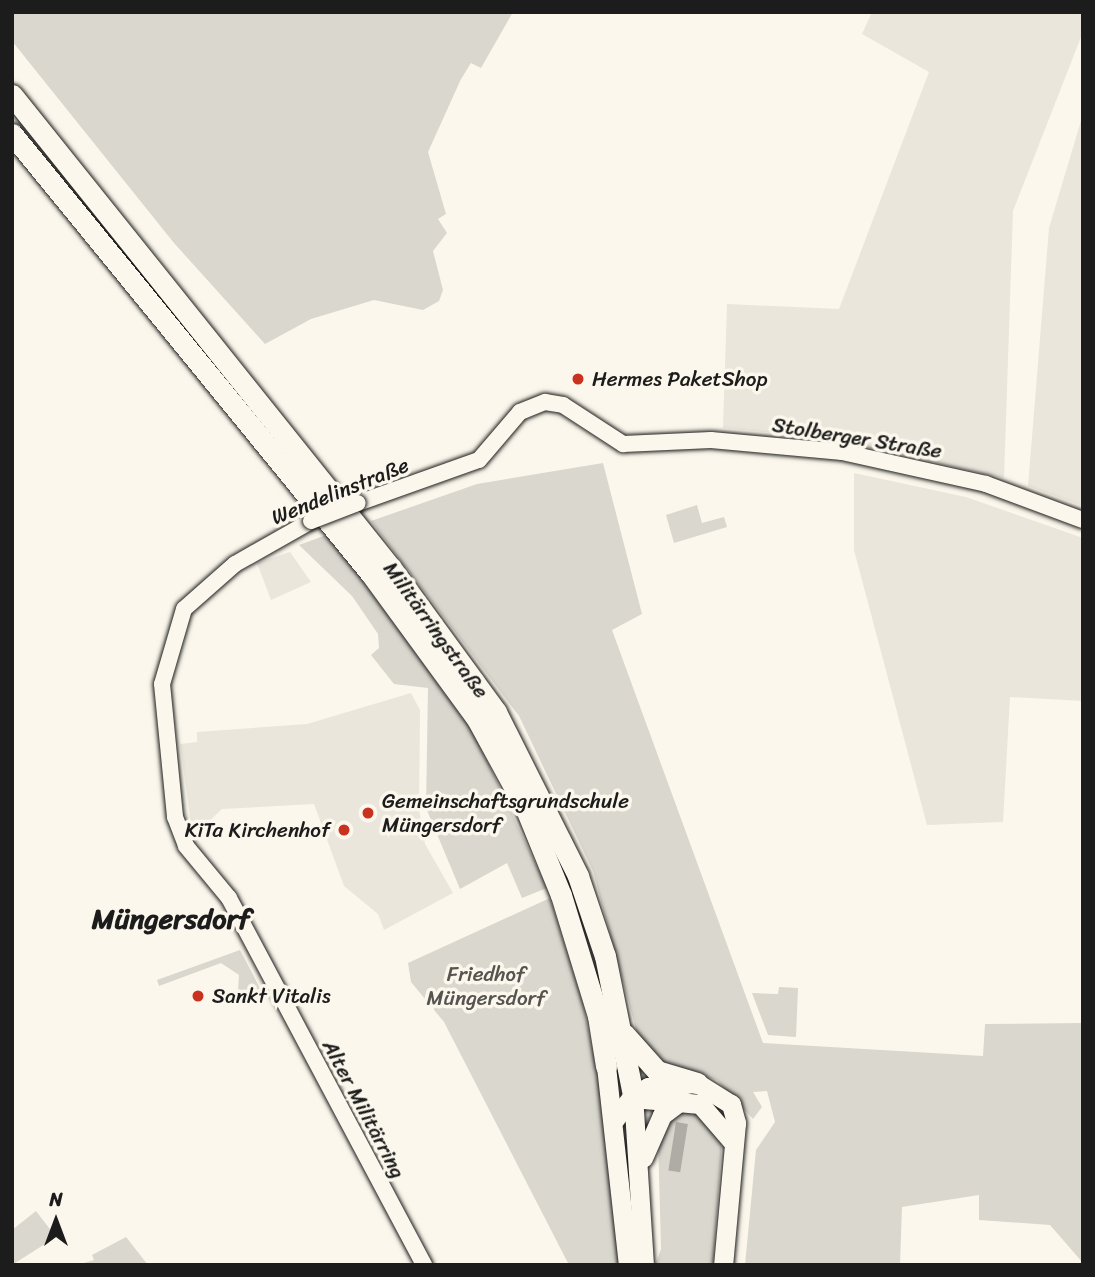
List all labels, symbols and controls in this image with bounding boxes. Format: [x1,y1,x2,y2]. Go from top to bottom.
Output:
place label: Hermes PaketShop [592,366,767,392]
marker: Hermes PaketShop [570,371,586,387]
street label: Stolberger Straße [770,412,944,464]
street label: Wendelinstraße [268,452,412,530]
street label: Militärringstraße [378,557,494,703]
place label: Gemeinschaftsgrundschule Müngersdorf [382,788,629,838]
marker: Gemeinschaftsgrundschule Müngersdorf [360,805,376,821]
place label: KiTa Kirchenhof [185,817,330,843]
marker: KiTa Kirchenhof [336,822,352,838]
district label: Müngersdorf [92,902,250,936]
park label: Friedhof Müngersdorf [426,961,546,1011]
place label: Sankt Vitalis [212,983,331,1009]
marker: Sankt Vitalis [190,988,206,1004]
street label: Alter Militärring [317,1035,411,1183]
text: N [49,1183,63,1216]
north arrow [21,1186,91,1256]

